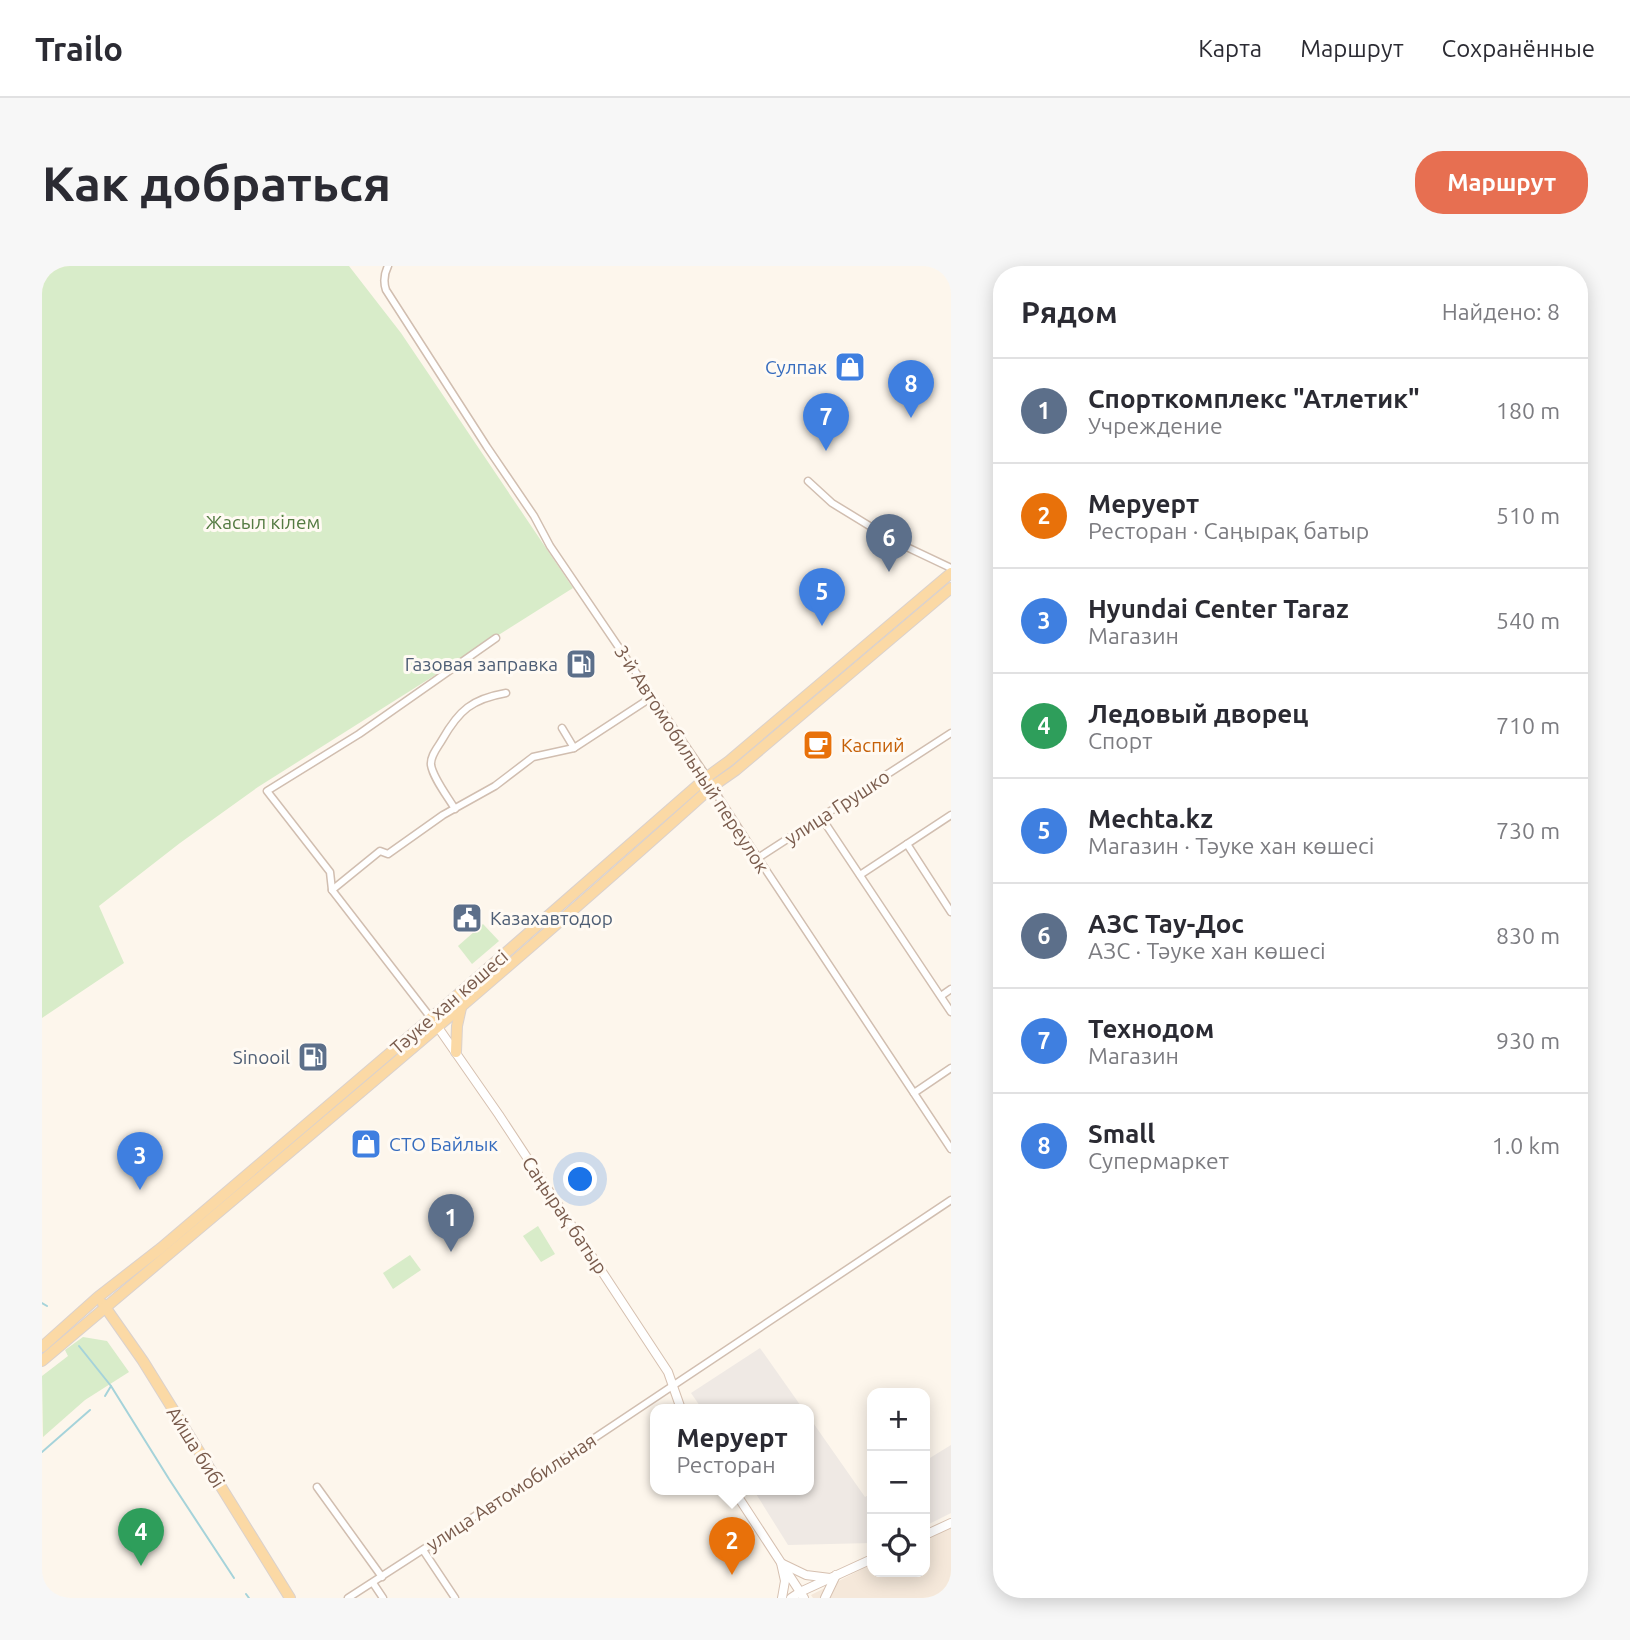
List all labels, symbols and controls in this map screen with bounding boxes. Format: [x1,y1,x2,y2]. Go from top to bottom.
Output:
text: Trailo [35,30,123,67]
text: Карта [1198,35,1262,62]
text: Маршрут [1300,35,1404,62]
text: Сохранённые [1442,35,1595,62]
button: Маршрут [1415,151,1588,214]
text: Как добраться [42,155,391,210]
text: Рядом [1021,295,1117,329]
text: Найдено: 8 [1442,299,1560,324]
shop icon: Сулпак [833,350,867,384]
place label: Сулпак [765,356,827,378]
pin: 8 [888,360,934,418]
text: Спорткомплекс "Атлетик" [1088,384,1420,413]
pin: 7 [803,393,849,451]
text: 1 [1038,398,1050,423]
text: 180 m [1496,398,1560,423]
text: Учреждение [1088,413,1223,438]
text: Меруерт [1088,489,1199,518]
text: 2 [1038,503,1050,528]
text: 510 m [1496,503,1560,528]
park label: Жасыл кілем [206,511,320,533]
pin: 6 [866,514,912,572]
text: Ресторан · Саңырақ батыр [1088,518,1369,543]
pin: 5 [799,568,845,626]
text: Hyundai Center Taraz [1088,594,1349,623]
text: 3 [1038,608,1050,633]
text: 540 m [1496,608,1560,633]
text: Магазин [1088,623,1179,648]
street label: 3-й Автомобильный переулок [610,641,774,877]
fuel station icon: Газовая заправка [564,647,598,681]
place label: Газовая заправка [405,653,558,675]
text: Ледовый дворец [1088,699,1308,728]
text: 4 [1038,713,1050,738]
text: 710 m [1496,713,1560,738]
cafe icon: Каспий [801,728,835,762]
text: Спорт [1088,728,1152,753]
place label: Каспий [841,734,905,756]
street label: улица Грушко [780,765,894,849]
text: Mechta.kz [1088,804,1213,833]
text: 5 [1038,818,1050,843]
text: 730 m [1496,818,1560,843]
text: Магазин · Тәуке хан көшесі [1088,833,1374,858]
public building icon: Казахавтодор [450,901,484,935]
place label: Казахавтодор [490,907,613,929]
text: АЗС Тау-Дос [1088,909,1244,938]
text: 6 [1038,923,1050,948]
text: 830 m [1496,923,1560,948]
text: АЗС · Тәуке хан көшесі [1088,938,1326,963]
street label: Тәуке хан көшесі [386,945,512,1059]
text: Технодом [1088,1014,1214,1043]
text: 7 [1038,1028,1050,1053]
text: 930 m [1496,1028,1560,1053]
fuel station icon: Sinooil [296,1040,330,1074]
text: Магазин [1088,1043,1179,1068]
place label: Sinooil [233,1046,290,1068]
text: Small [1088,1119,1155,1148]
shop icon: СТО Байлык [349,1127,383,1161]
pin: 3 [117,1132,163,1190]
place label: СТО Байлык [389,1133,498,1155]
text: 8 [1038,1133,1050,1158]
text: 1.0 km [1492,1133,1560,1158]
text: Супермаркет [1088,1148,1229,1173]
street label: Саңырақ батыр [518,1152,612,1278]
your location [563,1162,597,1196]
pin: 1 [428,1194,474,1252]
map controls [867,1388,930,1577]
button: + [867,1388,930,1451]
street label: Айша бибі [162,1402,230,1492]
popup [650,1404,814,1495]
text: Меруерт [676,1423,788,1452]
street label: улица Автомобильная [422,1429,600,1555]
button: − [867,1451,930,1514]
text: Ресторан [676,1452,776,1477]
pin: 4 [118,1508,164,1566]
button: locate [867,1514,930,1577]
pin: 2 [709,1517,755,1575]

